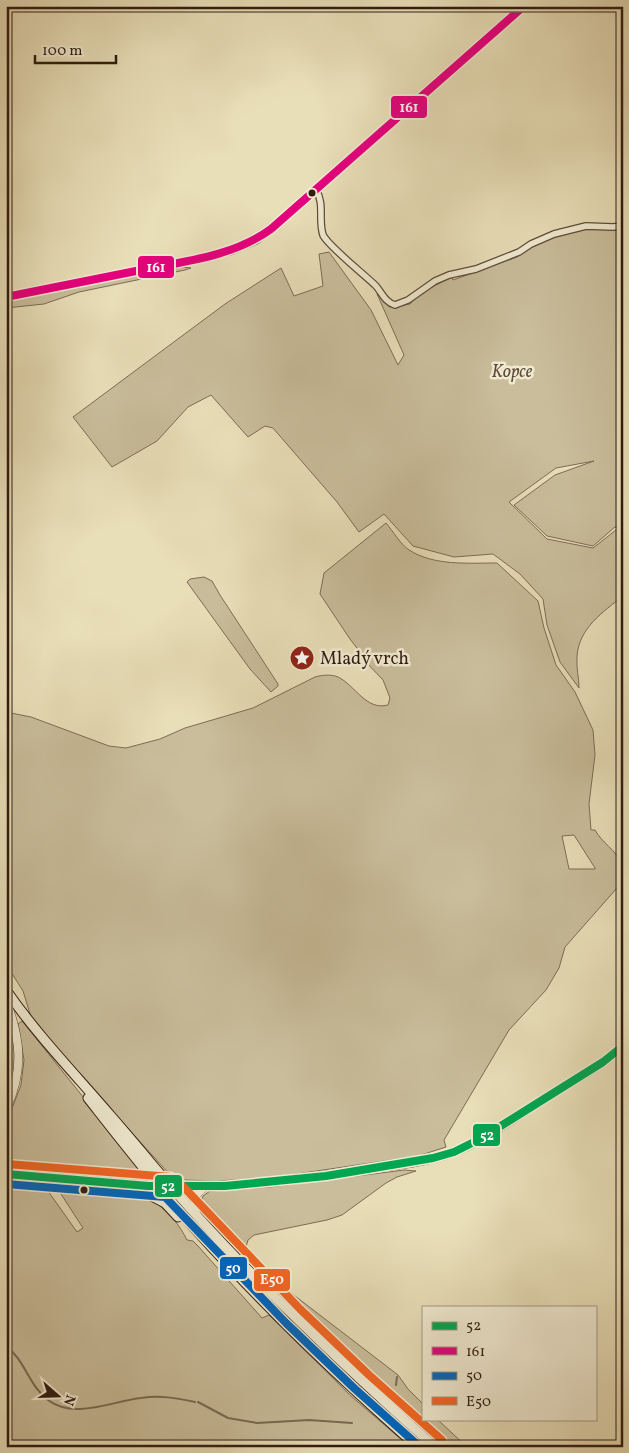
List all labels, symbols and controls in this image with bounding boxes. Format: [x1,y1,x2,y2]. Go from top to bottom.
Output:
scale bar [35,32,116,64]
text: 100 m [42,41,82,62]
line badge: 161 [390,95,428,119]
text: 161 [400,99,418,118]
unlabelled marker [307,188,317,198]
line badge: 161 [137,255,175,279]
text: 161 [147,259,165,278]
park label: Kopce [492,360,533,385]
place icon: Mladý vrch [289,645,315,671]
place label: Mladý vrch [320,647,409,672]
line badge: 52 [472,1123,501,1147]
text: 52 [480,1127,494,1146]
line badge: 52 [154,1174,183,1198]
text: 52 [161,1178,175,1197]
unlabelled marker [79,1185,89,1195]
line badge: 50 [219,1256,248,1280]
text: 50 [225,1260,241,1279]
line badge: E50 [253,1268,291,1292]
text: E50 [260,1271,284,1290]
legend [422,1306,596,1420]
text: 52 [466,1316,481,1337]
text: 161 [466,1342,485,1363]
text: 50 [466,1366,482,1387]
north arrow [32,1370,82,1420]
text: N [58,1392,79,1408]
text: E50 [466,1392,491,1413]

